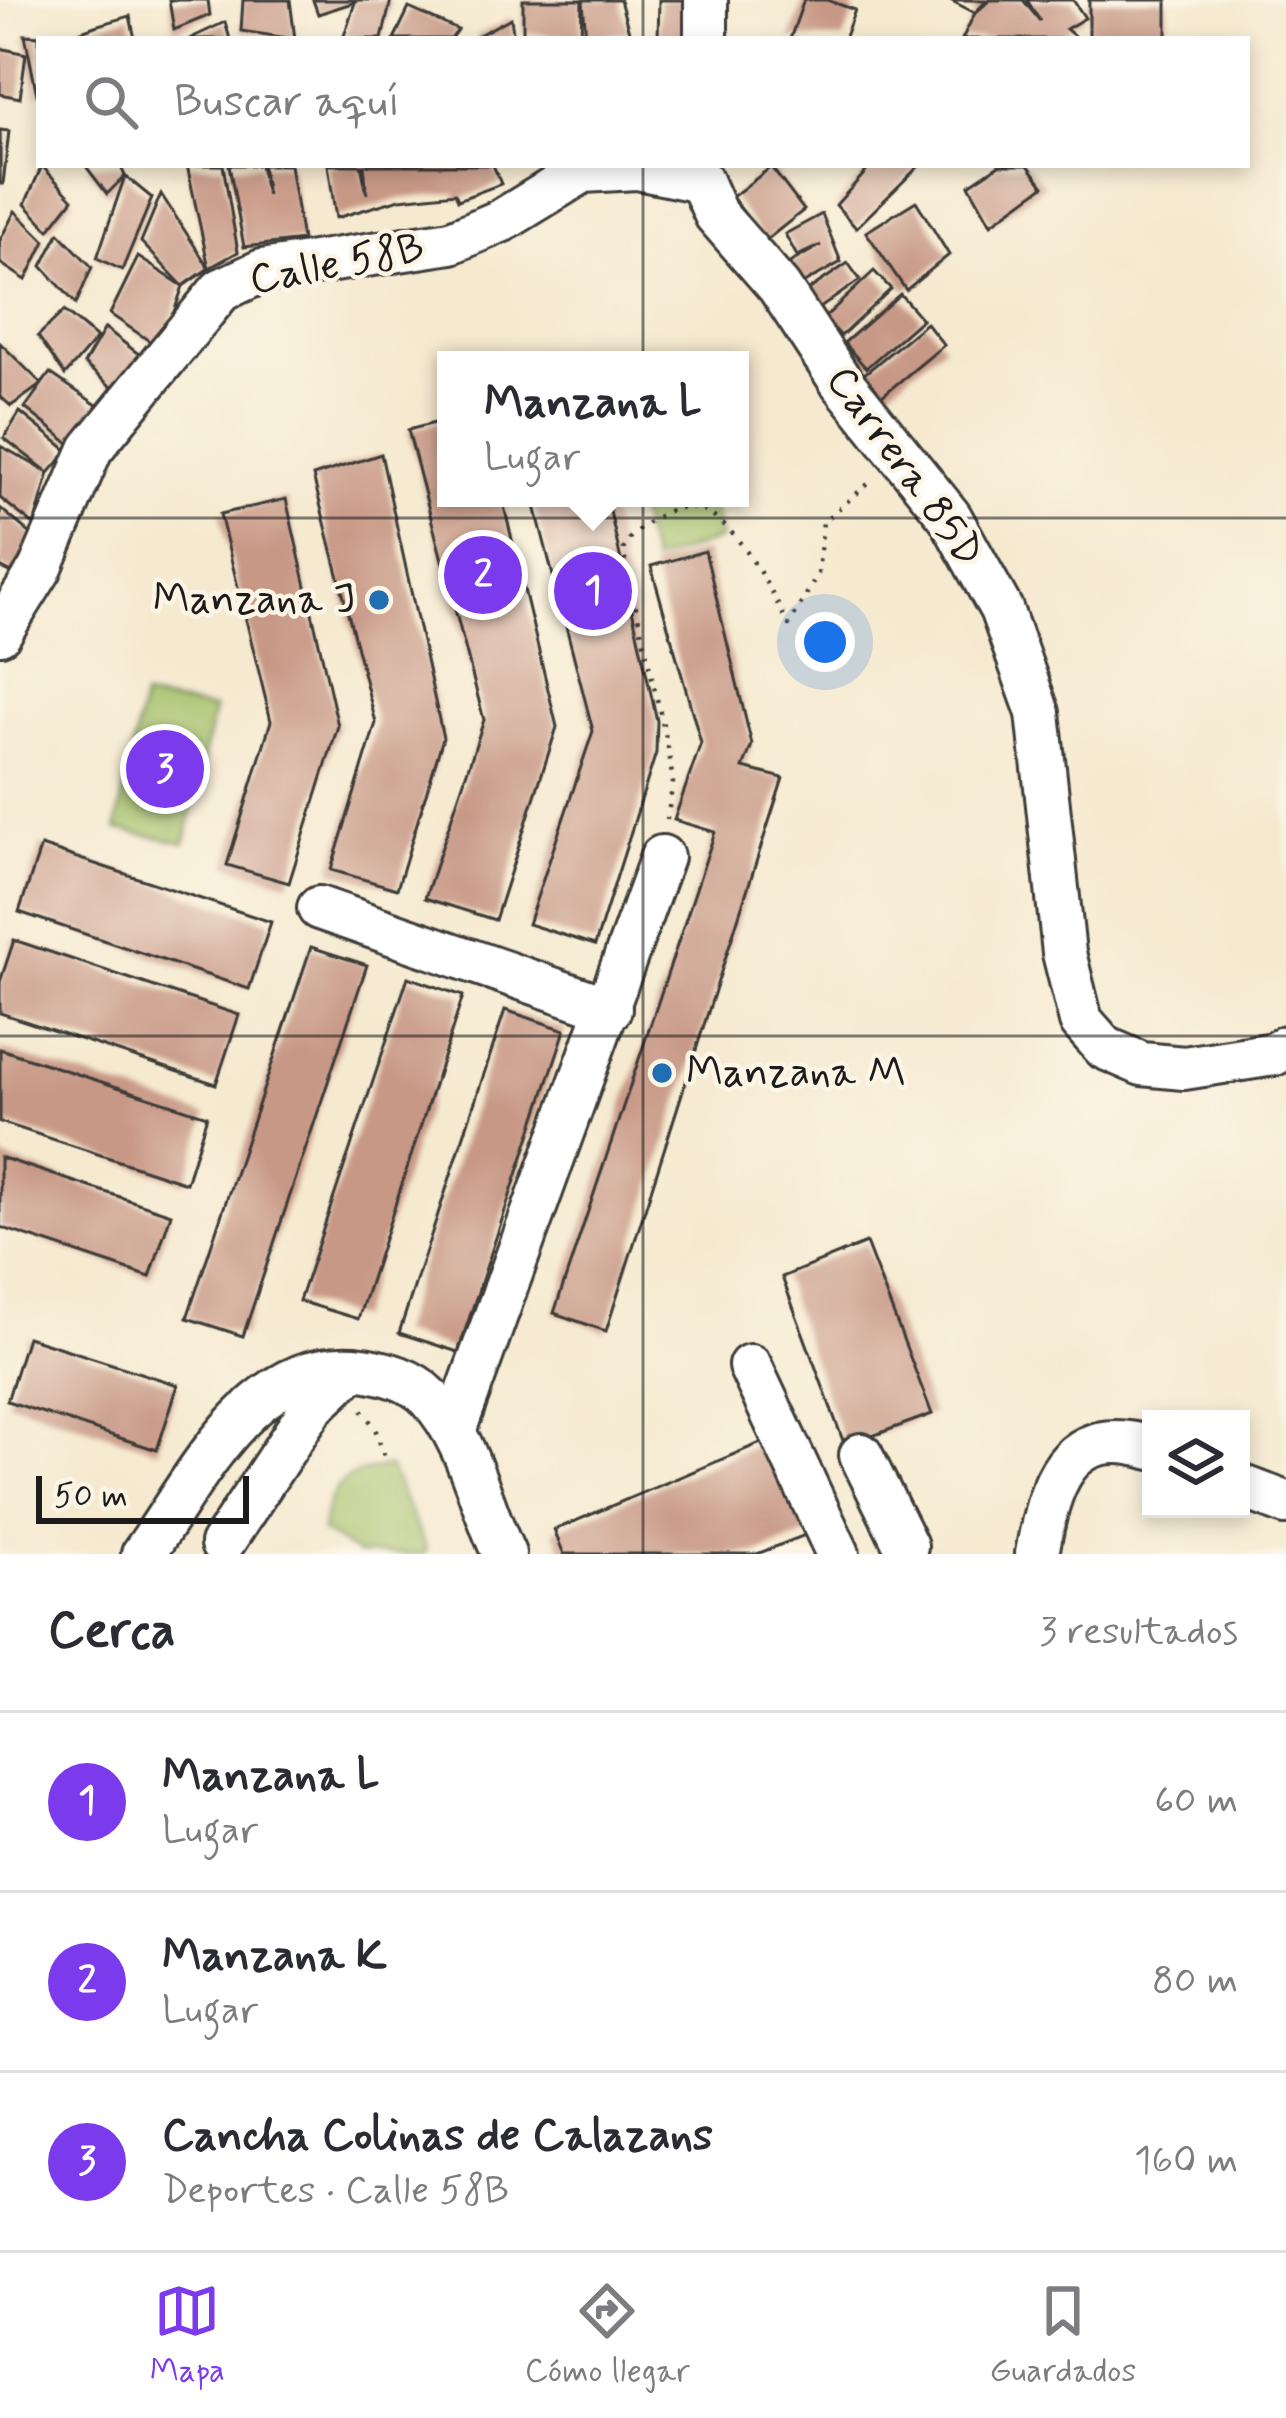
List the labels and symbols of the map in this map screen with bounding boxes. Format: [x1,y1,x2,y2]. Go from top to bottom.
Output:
street label: Calle 58B [245,221,429,309]
street label: Carrera 85D [813,356,995,578]
pin: 2 [444,530,522,620]
pin: 1 [554,546,632,636]
place label: Manzana J [153,573,355,628]
marker: Manzana J [366,587,392,613]
your location [795,612,855,672]
pin: 3 [126,724,204,814]
place label: Manzana M [686,1046,907,1101]
marker: Manzana M [649,1060,675,1086]
scale bar [36,1470,249,1523]

